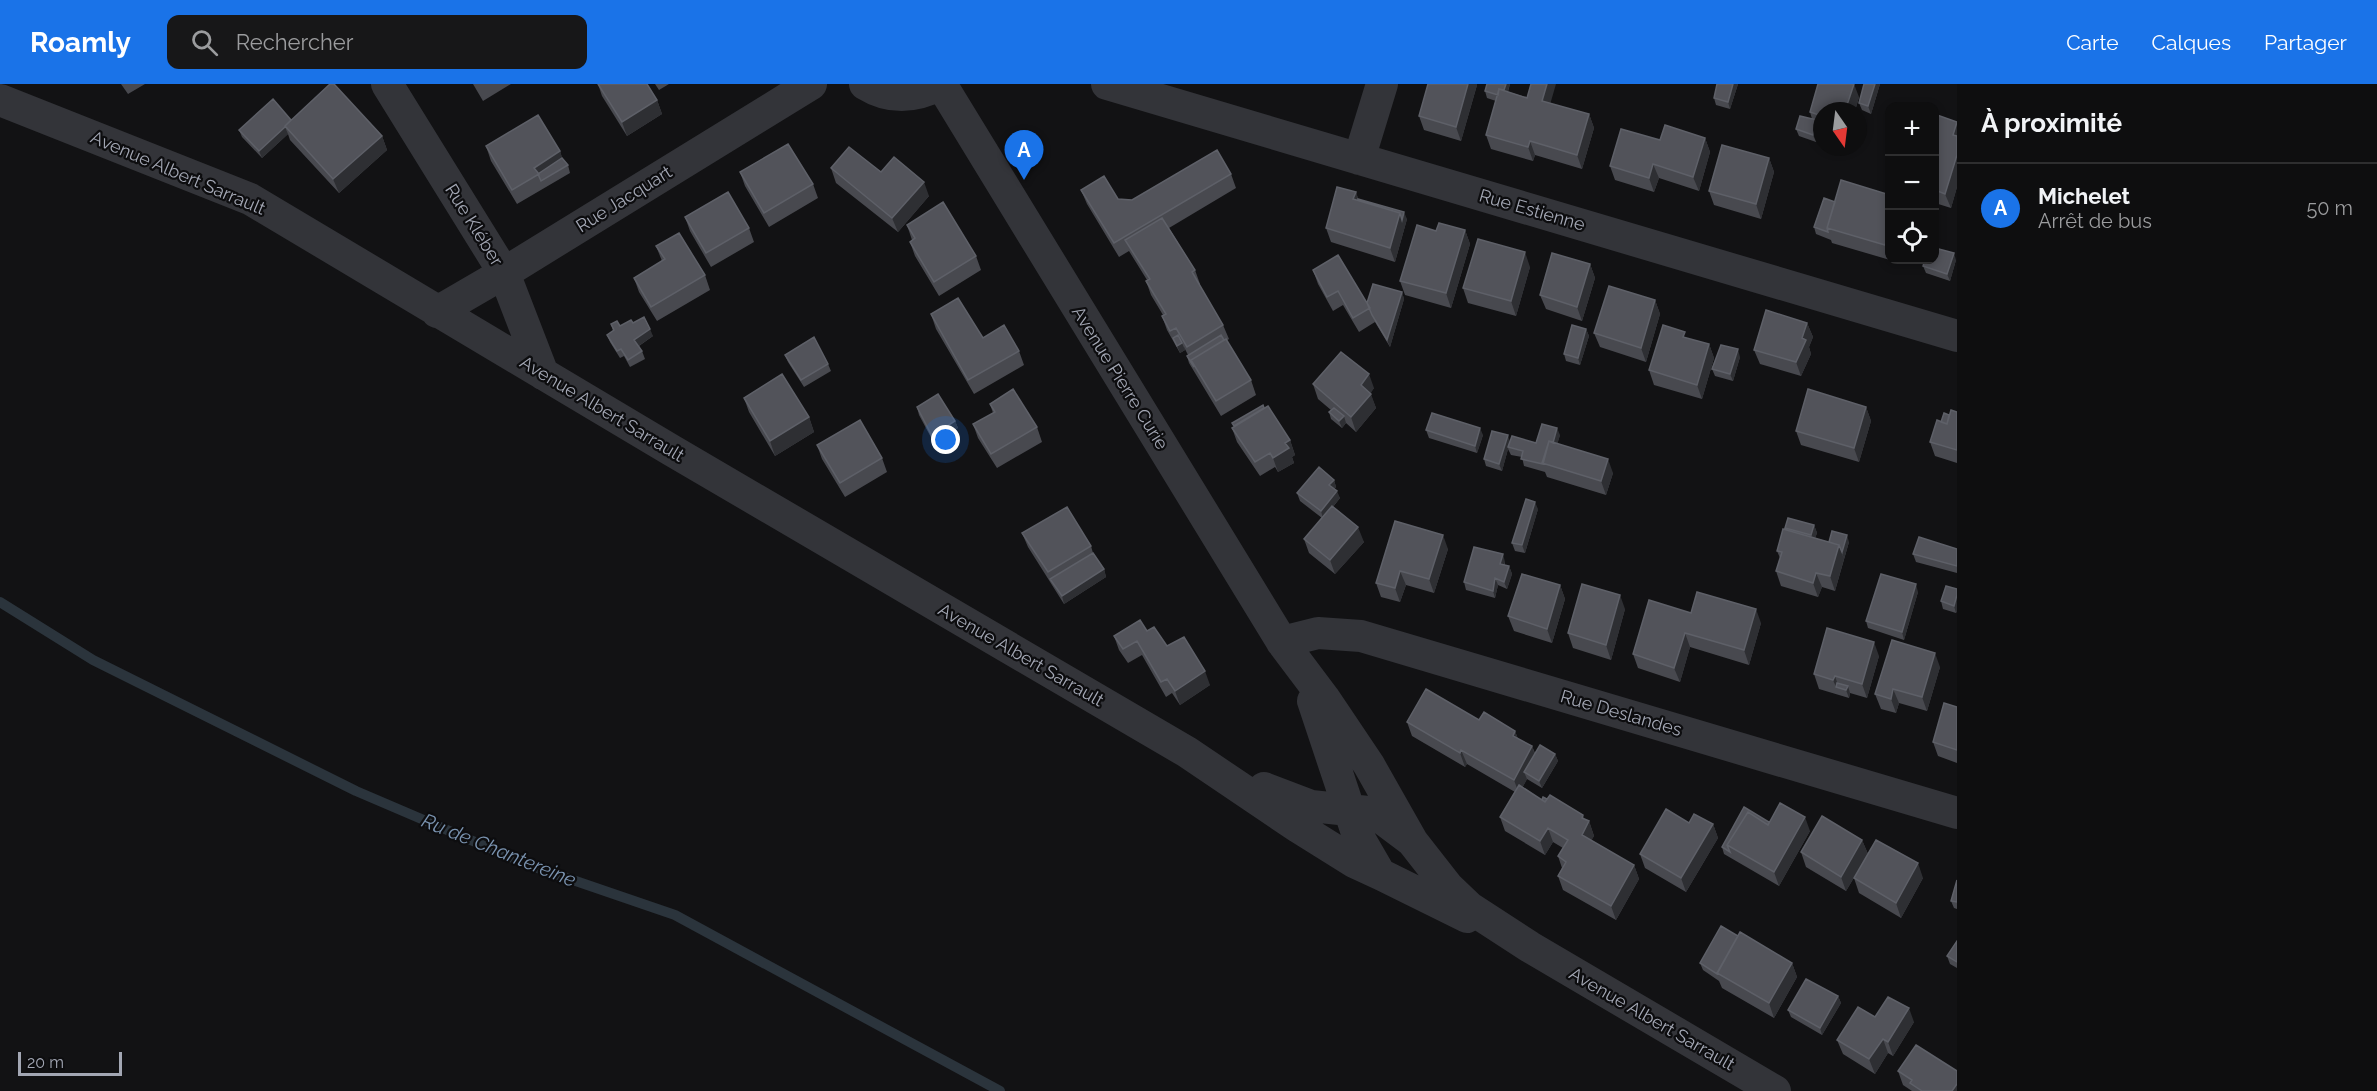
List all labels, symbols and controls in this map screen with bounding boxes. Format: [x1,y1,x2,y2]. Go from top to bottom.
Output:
search box [167,15,587,69]
text: Roamly [30,26,131,59]
icon: search [188,26,221,59]
text: Rechercher [236,29,353,55]
text: Carte [2066,30,2119,55]
text: Calques [2152,30,2231,55]
text: Partager [2264,30,2347,55]
north arrow [1813,102,1867,156]
map controls [1885,102,1939,264]
button: + [1885,102,1939,156]
text: À proximité [1981,108,2122,138]
street label: Avenue Albert Sarrault [88,126,269,219]
pin: A [1004,130,1044,180]
button: − [1885,156,1939,210]
street label: Rue Jacquart [572,161,676,236]
street label: Rue Kléber [441,180,508,270]
text: Michelet [2038,183,2130,209]
street label: Rue Estienne [1477,184,1588,235]
text: A [1994,196,2007,220]
text: 50 m [2306,196,2353,220]
text: Arrêt de bus [2038,209,2152,233]
button: locate [1885,210,1939,264]
street label: Avenue Pierre Curie [1068,302,1173,454]
street label: Avenue Albert Sarrault [516,351,688,466]
your location [931,425,960,454]
street label: Avenue Albert Sarrault [935,599,1108,711]
street label: Rue Deslandes [1558,685,1685,740]
water label: Ru de Chantereine [418,808,580,892]
street label: Avenue Albert Sarrault [1566,963,1739,1075]
scale bar [18,1049,122,1076]
text: 20 m [27,1053,64,1072]

